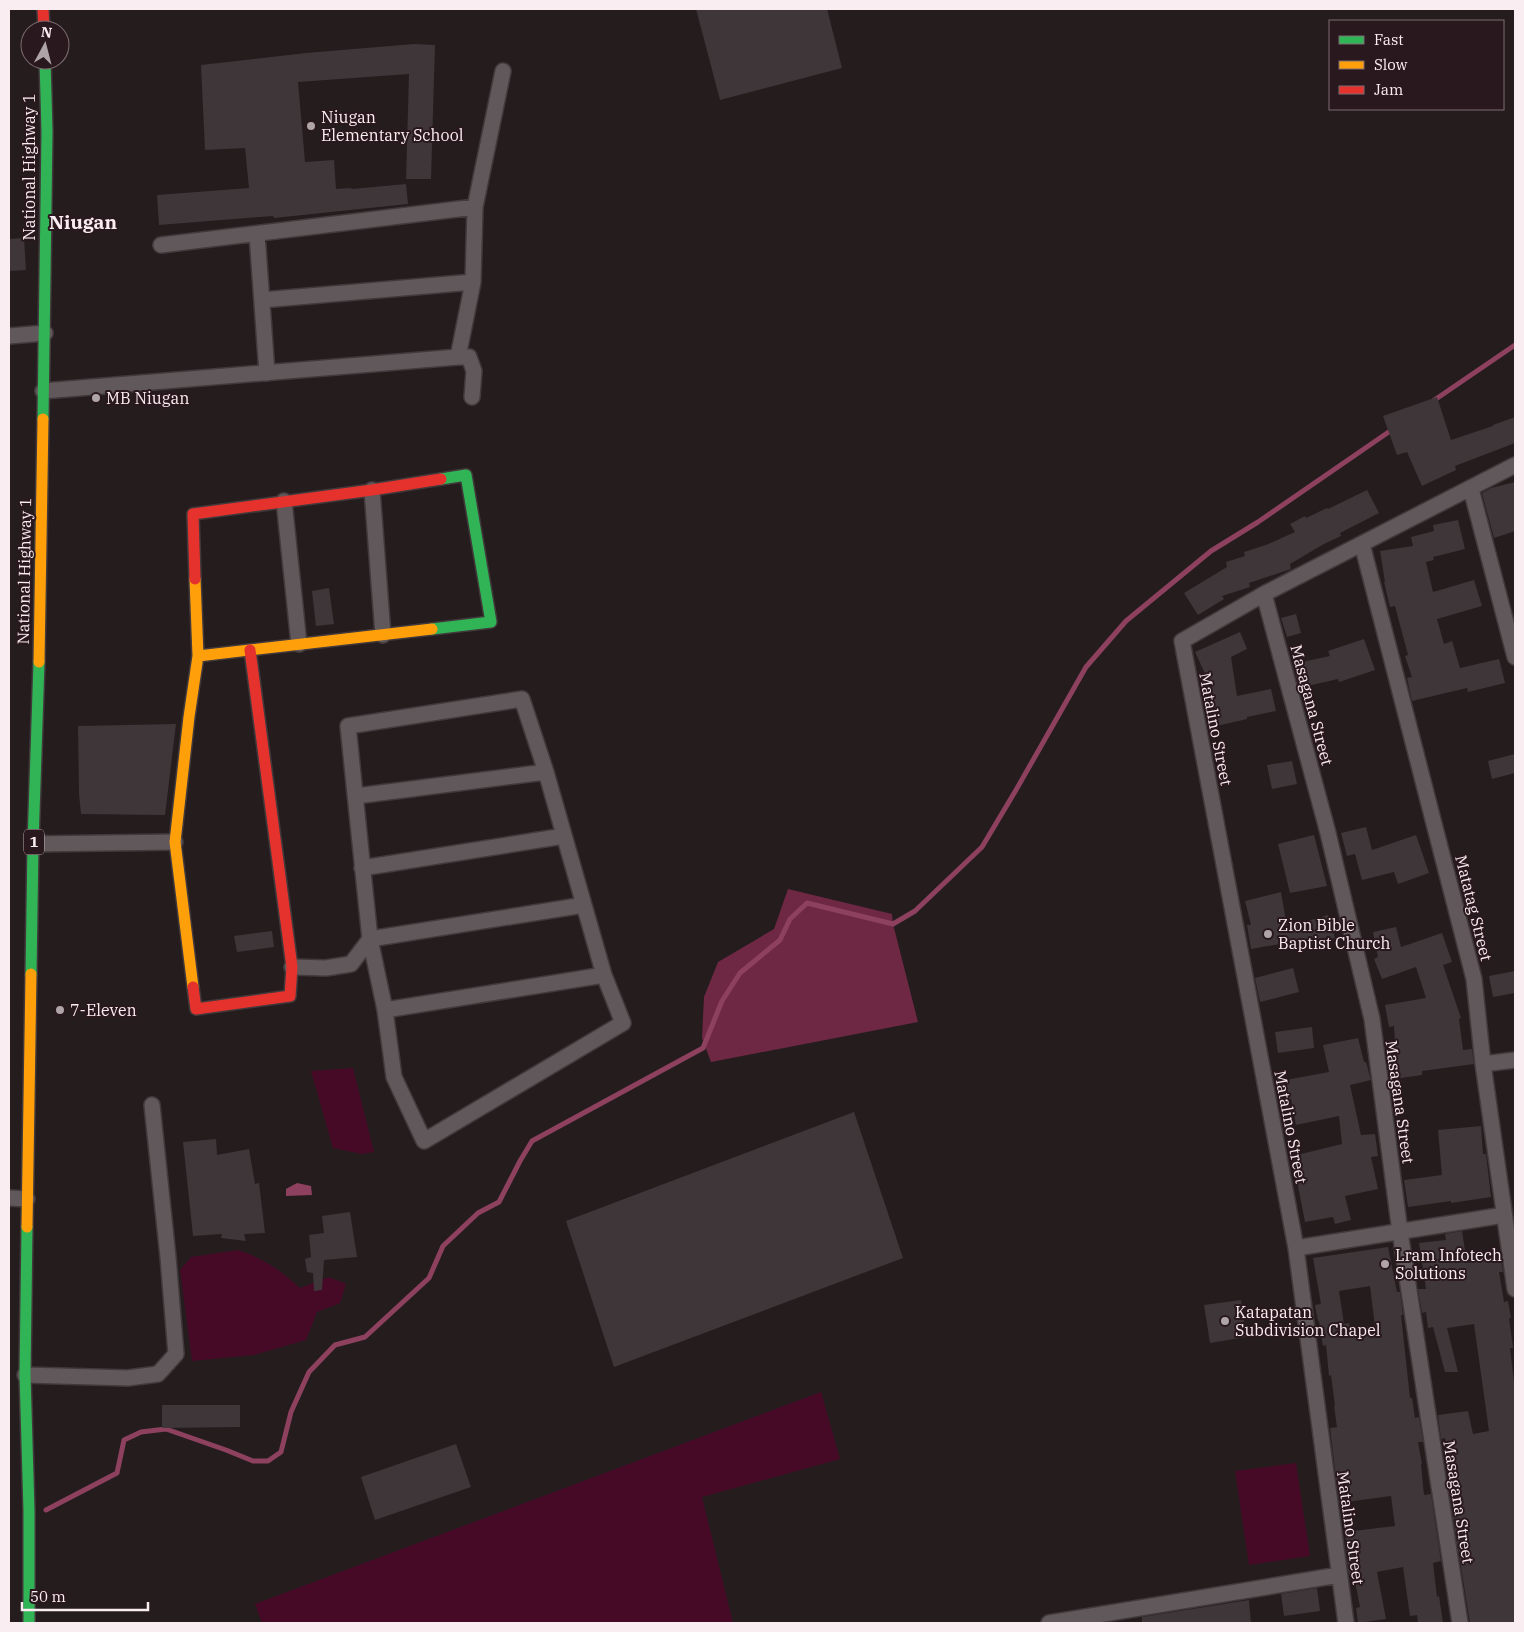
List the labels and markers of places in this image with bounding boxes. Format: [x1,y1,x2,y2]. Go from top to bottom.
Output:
place label: Niugan Elementary School [321,107,464,145]
marker: Niugan Elementary School [305,120,317,132]
place label: MB Niugan [106,388,189,408]
marker: MB Niugan [90,392,102,404]
place label: Zion Bible Baptist Church [1278,915,1391,953]
marker: Zion Bible Baptist Church [1262,928,1274,940]
place label: 7-Eleven [70,1000,137,1020]
marker: 7-Eleven [54,1004,66,1016]
place label: Lram Infotech Solutions [1395,1245,1502,1283]
marker: Lram Infotech Solutions [1379,1258,1391,1270]
place label: Katapatan Subdivision Chapel [1235,1302,1381,1340]
marker: Katapatan Subdivision Chapel [1219,1315,1231,1327]

